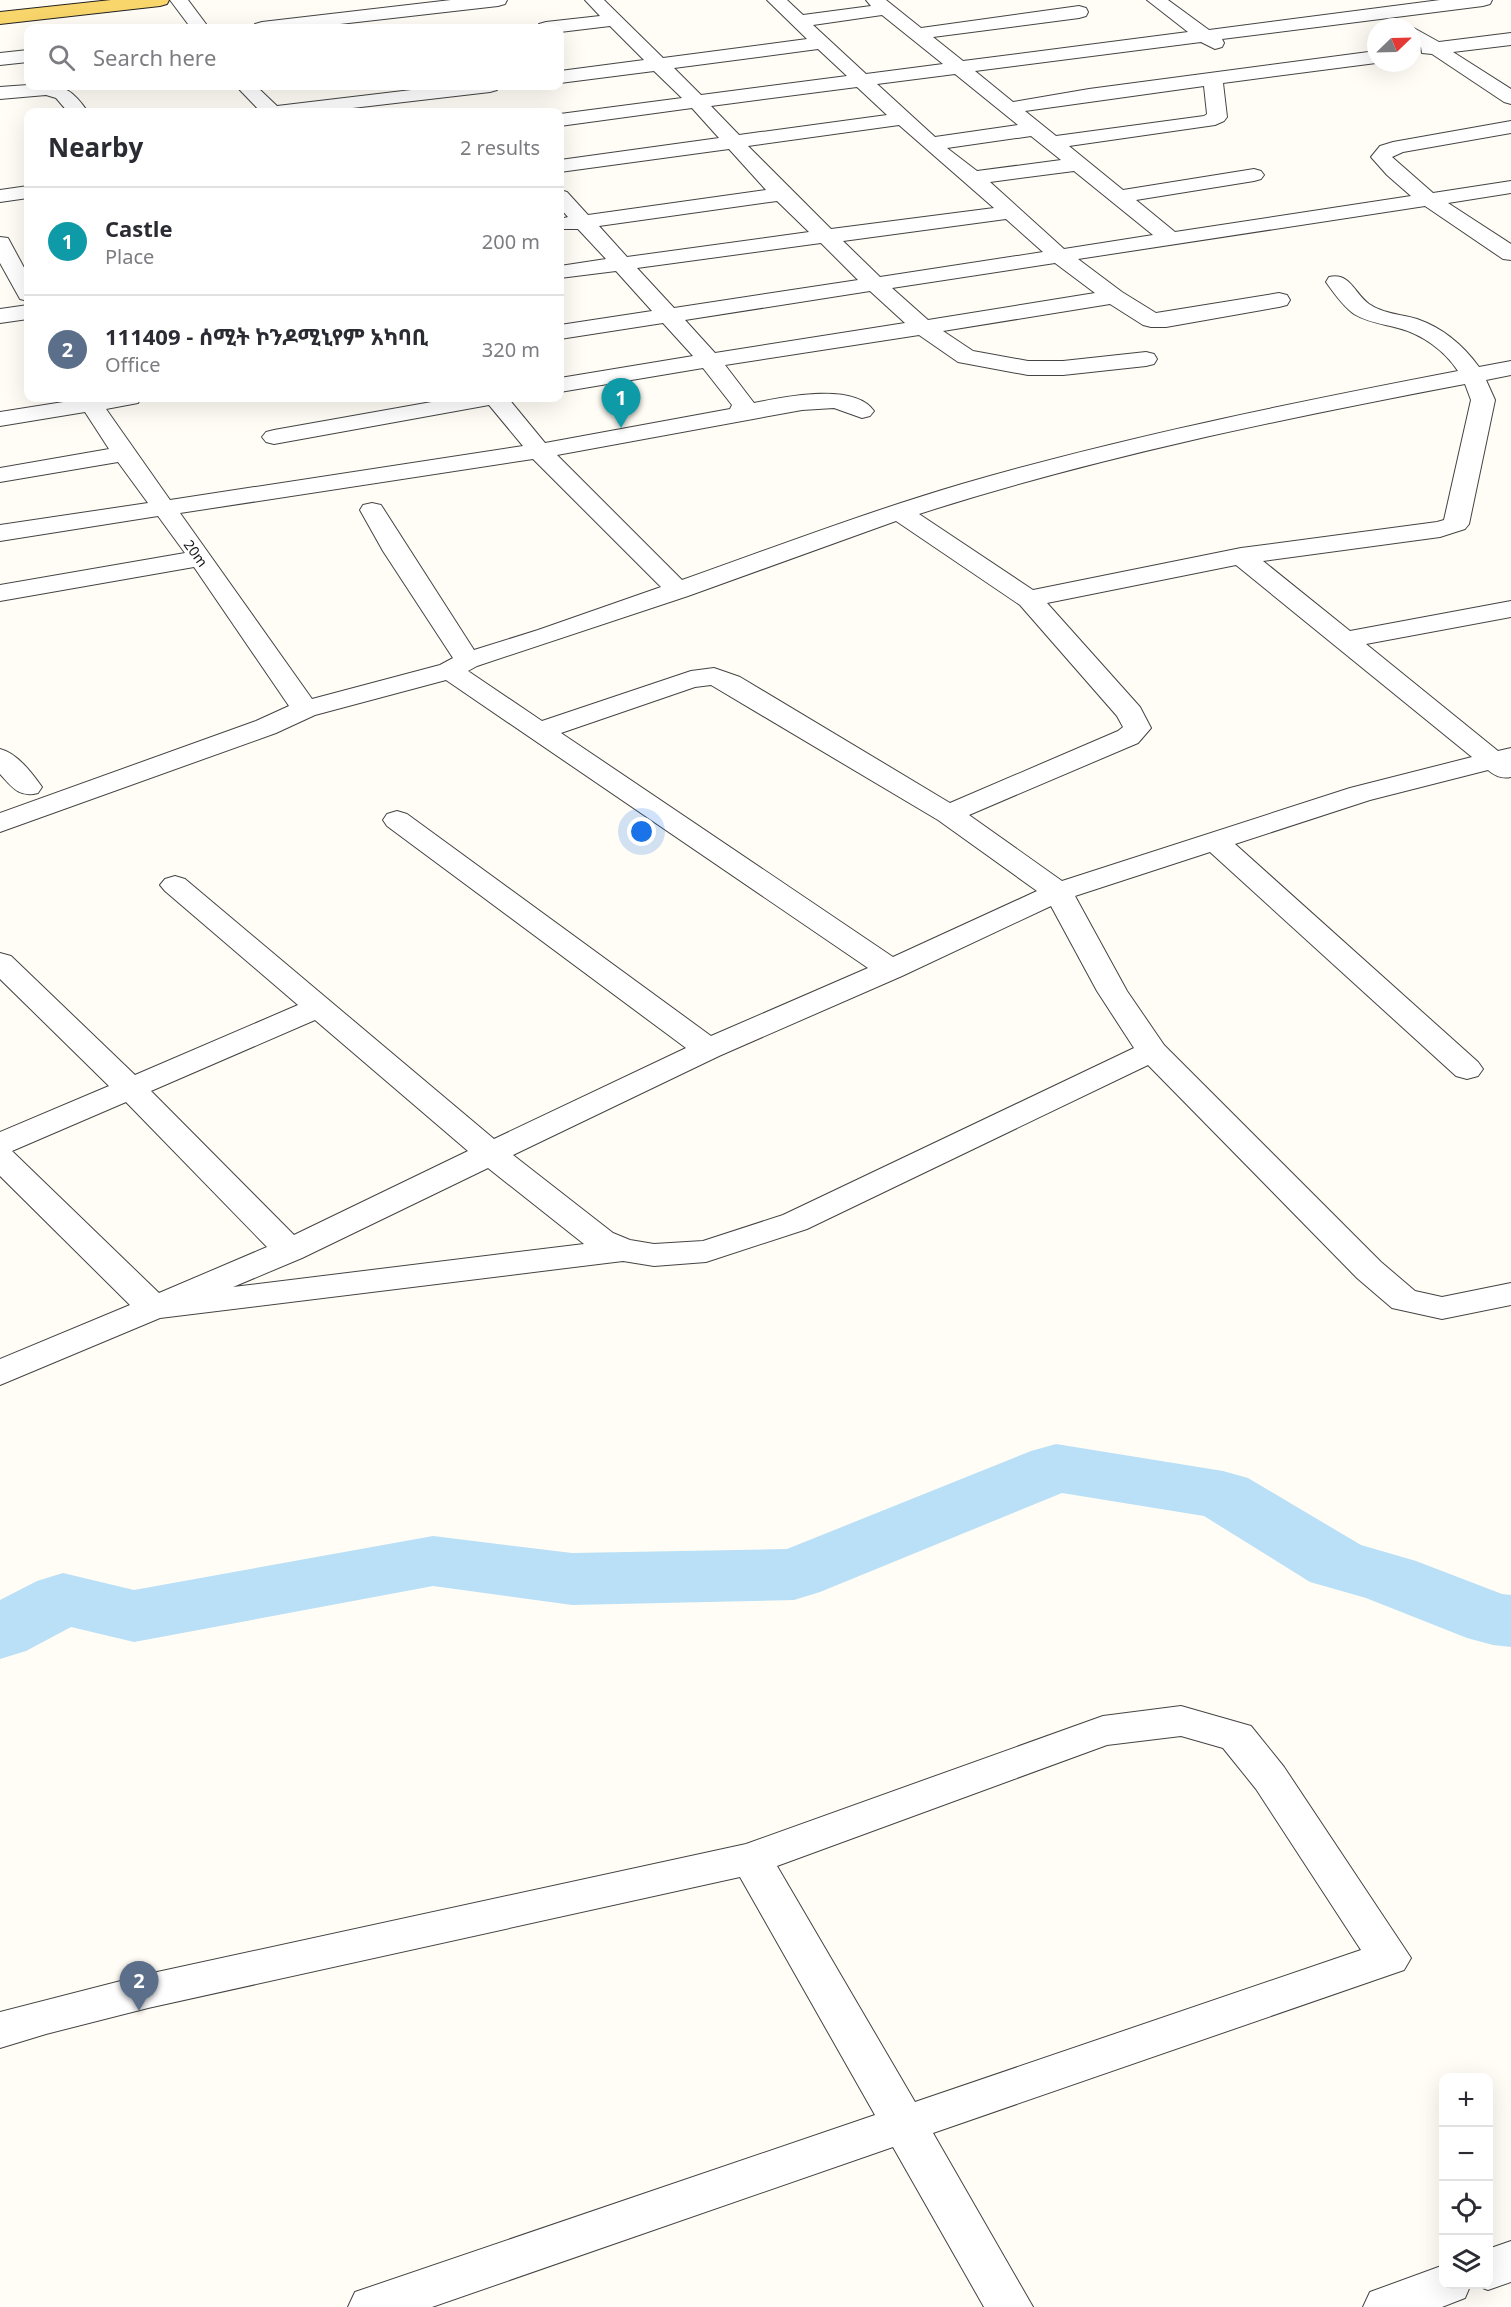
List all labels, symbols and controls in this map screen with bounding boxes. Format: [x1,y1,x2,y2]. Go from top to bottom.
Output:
north arrow [1367,18,1421,72]
search box [24,24,564,90]
icon: search [45,41,78,74]
text: Search here [93,42,216,72]
text: Nearby [48,129,143,165]
text: 2 results [460,134,540,161]
text: Castle [105,213,173,243]
text: 1 [62,228,73,255]
text: 200 m [482,228,540,255]
text: Place [105,243,154,270]
text: 111409 - ሰሚት ኮንዶሚኒየም አካባቢ [105,321,428,351]
text: 2 [62,336,73,363]
text: 320 m [482,336,540,363]
text: Office [105,351,160,378]
pin: 1 [602,378,640,428]
street label: 20m [180,536,212,570]
your location [627,817,656,846]
pin: 2 [120,1962,158,2011]
map controls [1439,2073,1493,2289]
button: + [1439,2073,1493,2127]
button: − [1439,2127,1493,2181]
button: locate [1439,2181,1493,2235]
button: layers [1439,2235,1493,2289]

